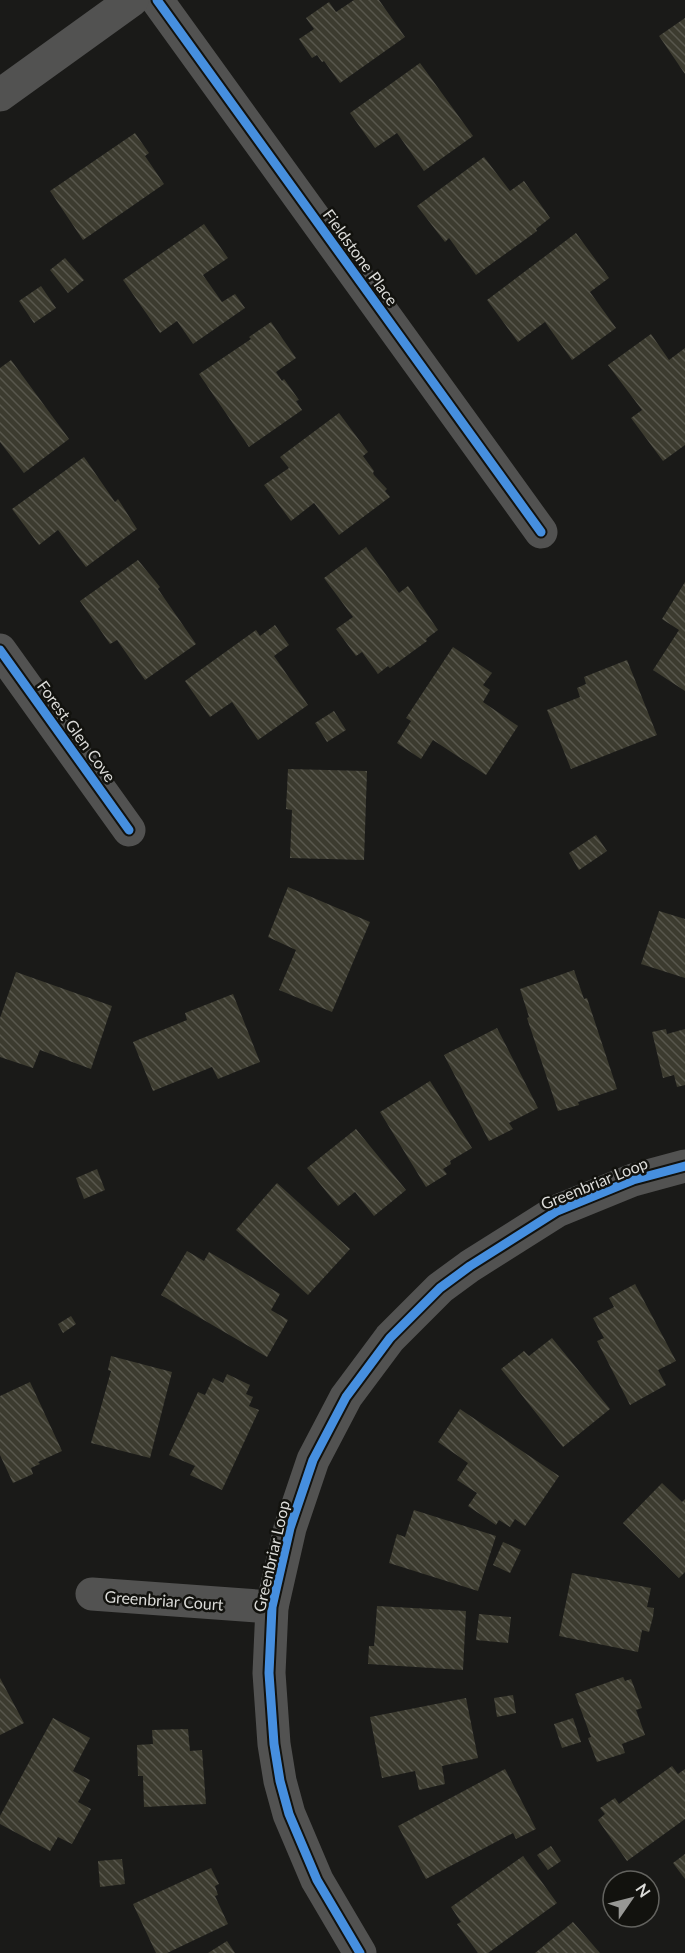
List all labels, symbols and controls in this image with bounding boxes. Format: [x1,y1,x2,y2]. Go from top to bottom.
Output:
street label: Fieldstone Place [320,205,402,309]
street label: Forest Glen Cove [34,677,120,785]
street label: Greenbriar Loop [538,1153,650,1213]
street label: Greenbriar Loop [249,1498,293,1614]
street label: Greenbriar Court [104,1586,224,1614]
north arrow [601,1869,661,1929]
text: N [632,1880,655,1901]

